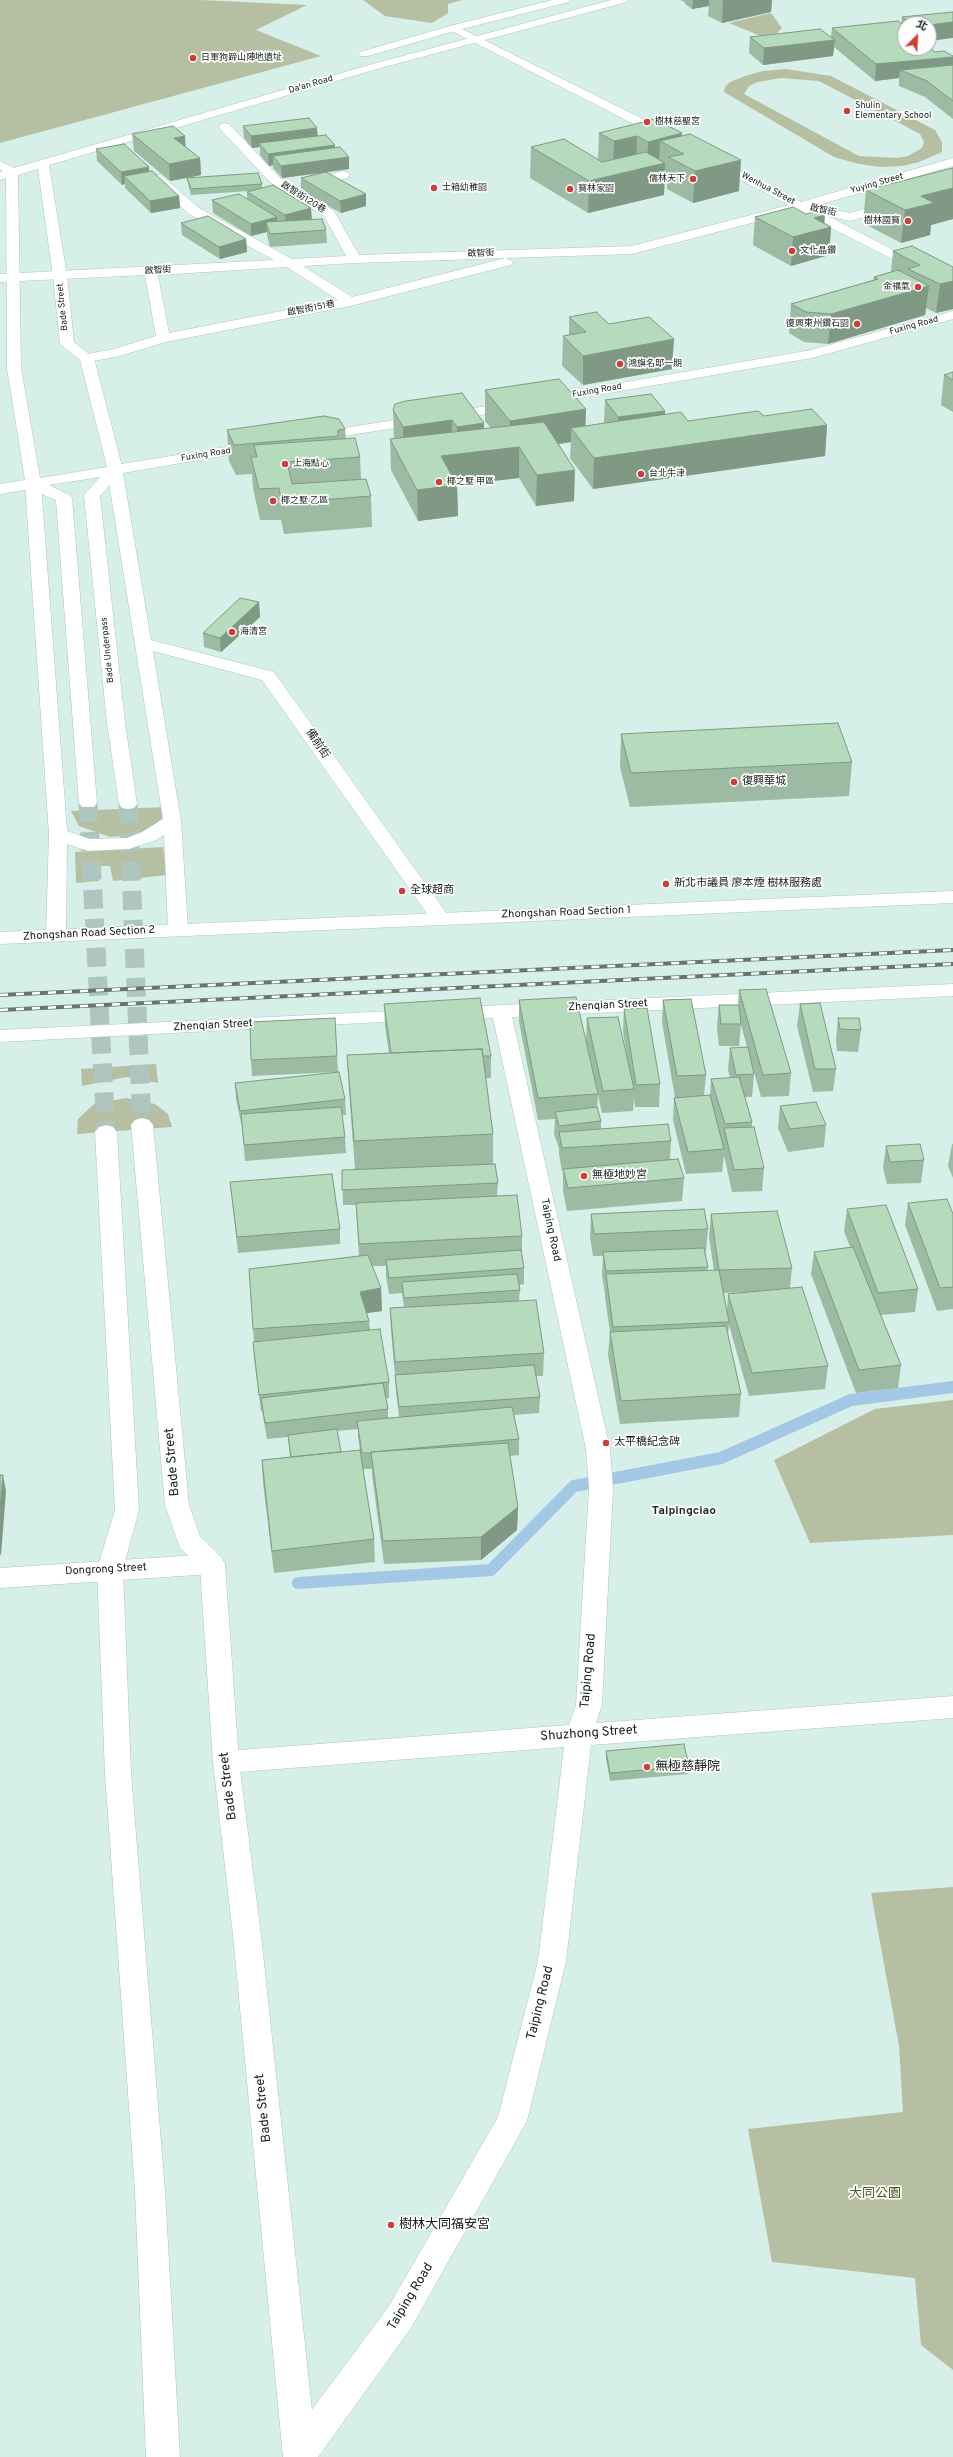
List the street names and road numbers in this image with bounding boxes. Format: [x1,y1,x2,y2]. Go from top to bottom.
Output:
street label: Da'an Road [288,74,334,96]
street label: Wenhua Street [739,170,797,208]
street label: Yuying Street [849,171,905,197]
street label: 啟智街120巷 [279,180,327,216]
street label: 啟智街 [809,203,837,219]
street label: 啟智街 [467,248,495,260]
street label: 啟智街 [144,265,172,277]
street label: Bade Street [55,283,71,331]
street label: 啟智街151巷 [286,299,336,319]
street label: Fuxing Road [888,314,940,338]
street label: Fuxing Road [571,381,623,401]
street label: Fuxing Road [180,446,232,464]
street label: Bade Underpass [99,617,117,683]
street label: 備前街 [302,727,332,761]
street label: Zhongshan Road Section 1 [501,904,631,922]
street label: Zhongshan Road Section 2 [22,924,156,944]
street label: Zhenqian Street [568,997,648,1015]
street label: Zhenqian Street [173,1017,253,1035]
street label: Taiping Road [537,1197,563,1263]
street label: Bade Street [162,1427,184,1497]
street label: Dongrong Street [65,1561,147,1579]
street label: Taiping Road [578,1633,600,1709]
street label: Shuzhong Street [540,1723,638,1745]
street label: Bade Street [217,1751,241,1821]
street label: Taiping Road [524,1964,558,2042]
street label: Bade Street [253,2073,275,2143]
street label: Taiping Road [385,2261,437,2333]

